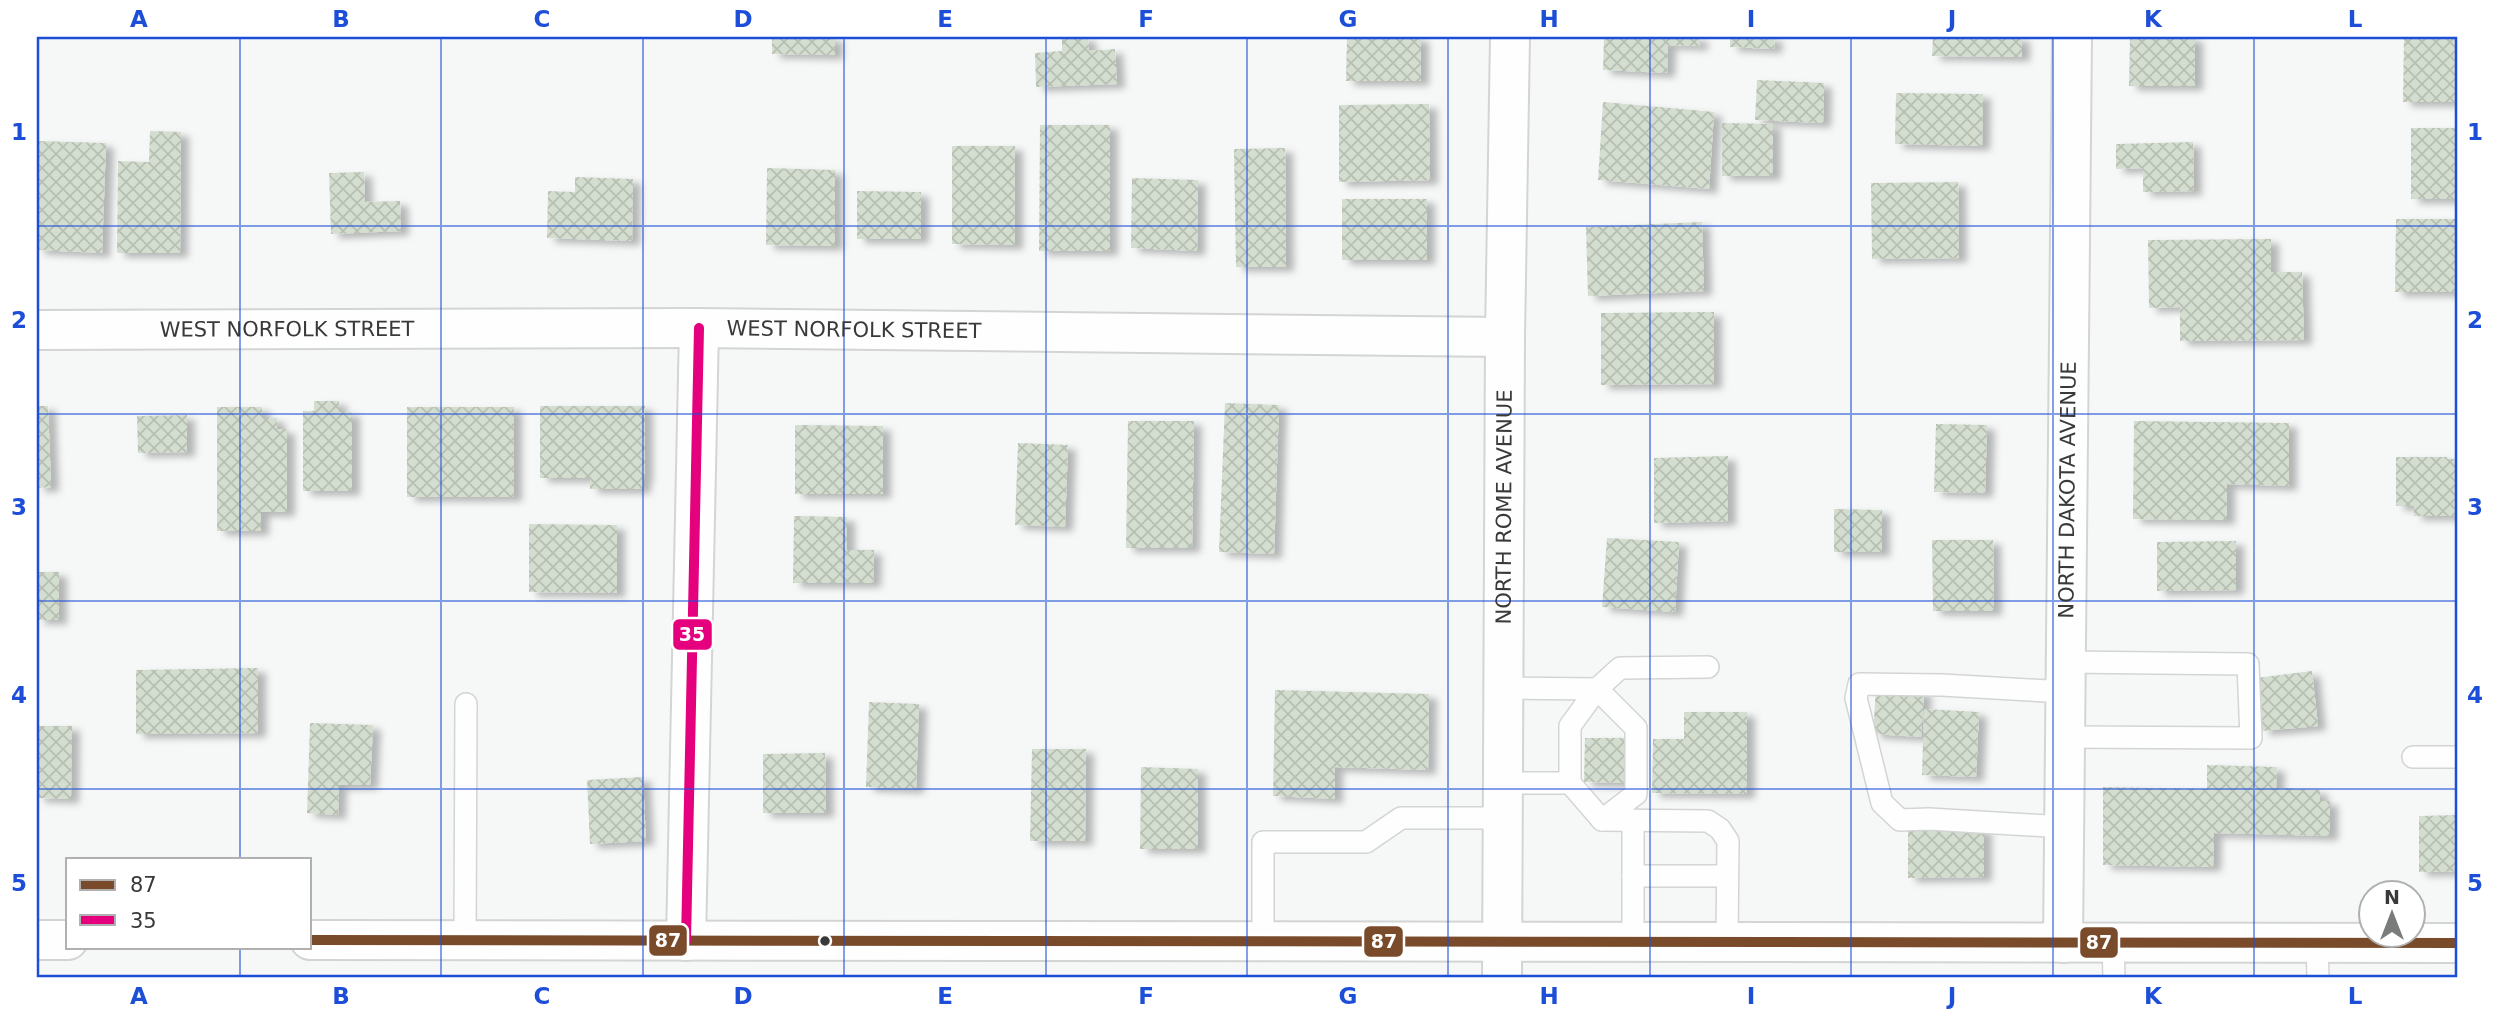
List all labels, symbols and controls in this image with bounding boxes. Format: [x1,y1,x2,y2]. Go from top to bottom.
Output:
text: A [130,6,148,32]
text: B [332,6,350,32]
text: C [534,6,550,32]
text: D [733,6,753,32]
text: E [937,6,953,32]
text: F [1138,6,1154,32]
text: G [1339,6,1357,32]
text: H [1539,6,1559,32]
text: I [1747,6,1755,32]
text: J [1946,6,1956,32]
text: K [2144,6,2163,32]
text: L [2348,6,2363,32]
text: 1 [11,119,27,145]
text: 1 [2467,119,2483,145]
text: 2 [11,307,27,333]
text: 2 [2467,307,2483,333]
street label: WEST NORFOLK STREET [727,316,982,343]
street label: WEST NORFOLK STREET [160,317,415,342]
street label: NORTH DAKOTA AVENUE [2054,361,2081,619]
street label: NORTH ROME AVENUE [1492,389,1517,625]
text: 3 [11,494,27,520]
text: 3 [2467,494,2483,520]
line badge: 35 [672,618,713,651]
text: 35 [679,623,705,645]
text: 4 [11,682,27,708]
text: 4 [2467,682,2483,708]
legend [66,858,312,948]
text: 5 [11,870,27,896]
text: 5 [2467,870,2483,896]
text: 87 [130,873,157,897]
north arrow [2358,878,2428,948]
text: N [2384,886,2400,908]
text: 35 [130,909,157,933]
line badge: 87 [648,924,688,957]
line badge: 87 [1363,925,1404,958]
line badge: 87 [2079,926,2119,959]
text: 87 [655,929,681,951]
text: 87 [1371,930,1397,952]
text: 87 [2086,931,2112,953]
unlabelled marker [818,934,832,948]
text: A [130,983,148,1009]
text: B [332,983,350,1009]
text: C [534,983,550,1009]
text: D [733,983,753,1009]
text: E [937,983,953,1009]
text: F [1138,983,1154,1009]
text: G [1339,983,1357,1009]
text: H [1539,983,1559,1009]
text: I [1747,983,1755,1009]
text: J [1946,983,1956,1009]
text: K [2144,983,2163,1009]
text: L [2348,983,2363,1009]

